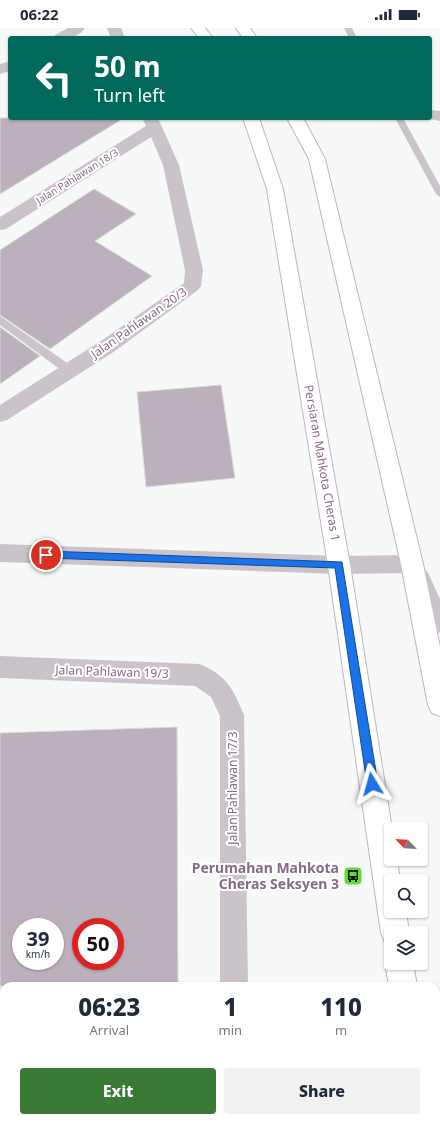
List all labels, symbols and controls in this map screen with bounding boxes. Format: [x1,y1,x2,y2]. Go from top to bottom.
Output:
text: 06:22 [20,4,59,24]
text: 50 m [94,47,161,85]
icon: left [28,52,80,104]
text: Turn left [94,83,165,107]
street label: Jalan Pahlawan 18/3 [32,145,121,208]
street label: Jalan Pahlawan 20/3 [87,283,190,363]
street label: Persiaran Mahkota Cheras 1 [300,383,345,542]
pin [29,538,63,572]
icon: arrive [35,544,57,566]
street label: Jalan Pahlawan 19/3 [54,661,169,682]
street label: Jalan Pahlawan 17/3 [224,731,241,846]
position arrow [351,763,393,805]
north arrow [384,822,428,866]
map controls [384,822,428,970]
place label: Perumahan Mahkota Cheras Seksyen 3 [192,858,339,893]
bus stop icon: Perumahan Mahkota Cheras Seksyen 3 [342,865,364,887]
button: search [384,874,428,918]
speed limit sign: 50 [72,918,124,970]
text: 39 [27,925,49,952]
button: layers [384,926,428,970]
text: km/h [26,947,50,961]
text: 06:23 [78,990,140,1023]
text: 1 [223,990,237,1023]
text: 110 [320,990,362,1023]
text: Arrival [89,1021,129,1039]
text: min [219,1021,242,1039]
text: m [335,1021,347,1039]
button: Exit [20,1068,216,1114]
button: Share [224,1068,420,1114]

